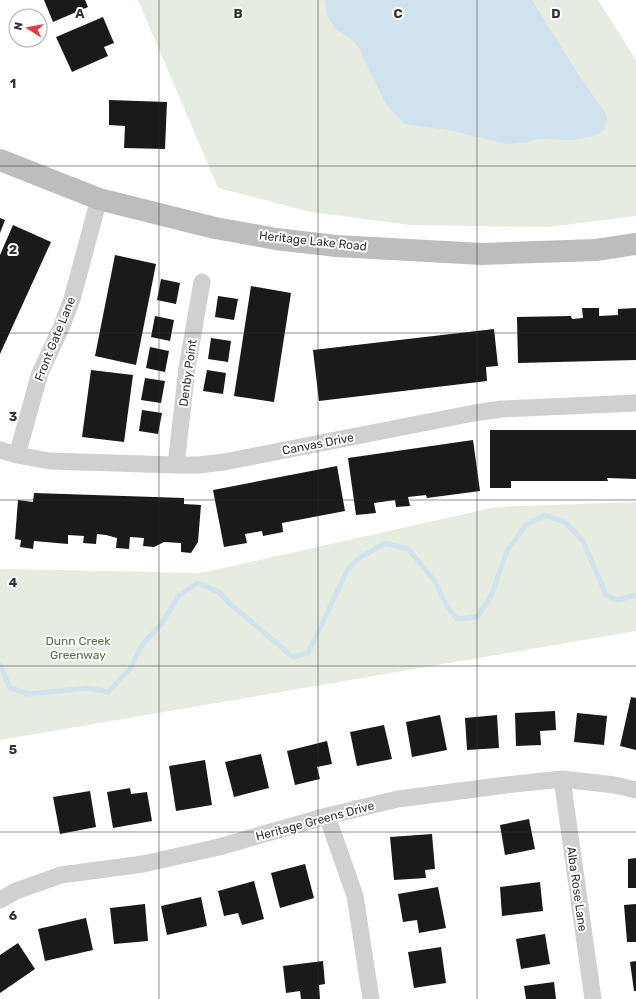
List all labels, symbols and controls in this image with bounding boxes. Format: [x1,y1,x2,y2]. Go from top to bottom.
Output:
text: A [75,6,85,21]
text: B [233,6,243,21]
text: C [393,6,403,21]
text: D [551,6,561,21]
north arrow [8,8,48,48]
text: N [12,21,26,31]
text: 1 [10,76,16,91]
street label: Heritage Lake Road [258,228,368,254]
text: 2 [9,242,17,257]
street label: Front Gate Lane [32,295,78,383]
street label: Denby Point [176,338,200,407]
text: 3 [9,409,18,424]
street label: Canvas Drive [281,430,355,458]
text: 4 [9,575,18,590]
park label: Dunn Creek Greenway [45,634,111,662]
text: 5 [9,742,17,757]
street label: Heritage Greens Drive [254,798,376,844]
street label: Alba Rose Lane [564,846,590,933]
text: 6 [9,908,18,923]

